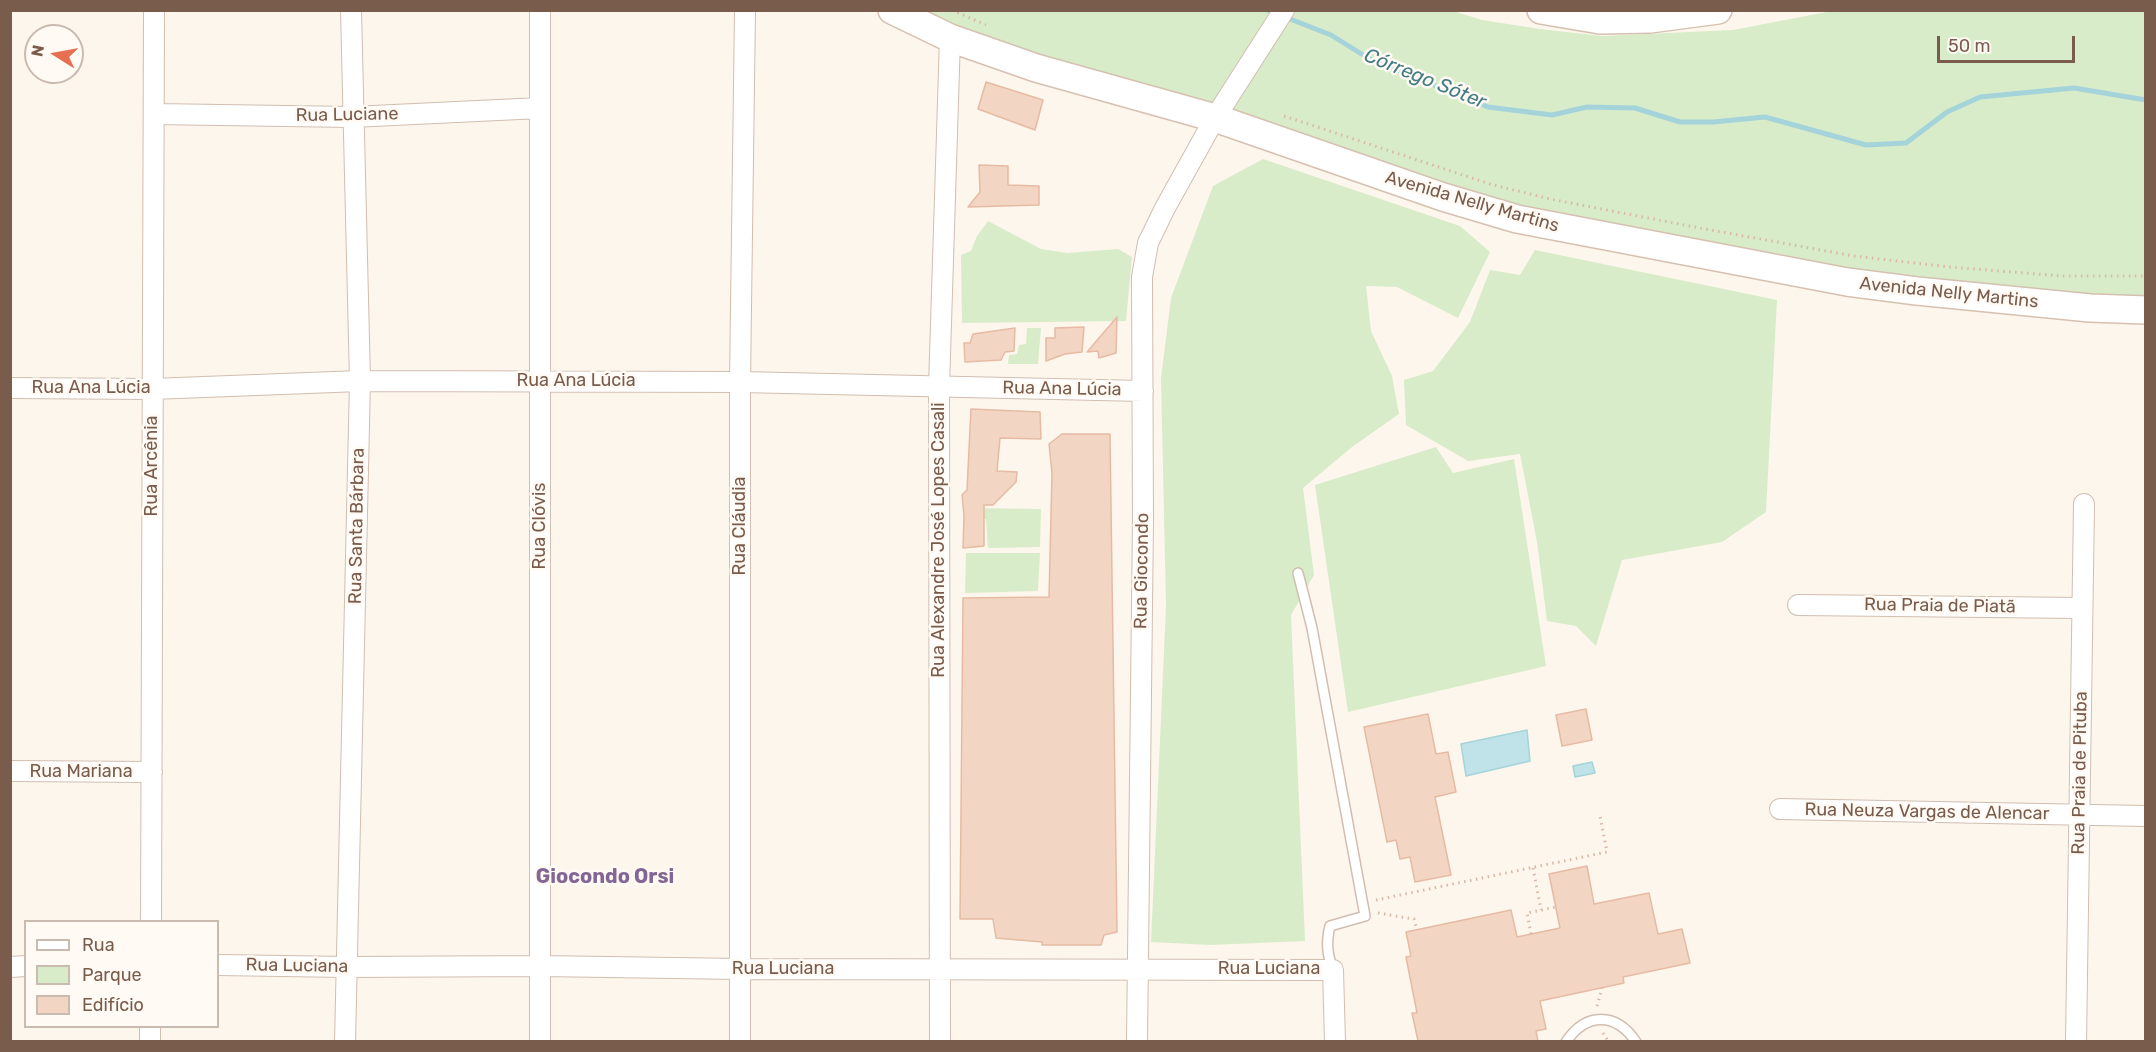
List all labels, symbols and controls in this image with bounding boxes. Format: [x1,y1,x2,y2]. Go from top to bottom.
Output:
north arrow [24,24,84,84]
scale bar [1940,24,2078,62]
text: 50 m [1948,35,1991,57]
text: N [27,43,48,58]
water label: Córrego Sóter [1360,44,1490,114]
street label: Rua Luciane [295,103,399,127]
street label: Avenida Nelly Martins [1383,167,1561,237]
street label: Avenida Nelly Martins [1858,273,2040,313]
street label: Rua Ana Lúcia [516,370,636,392]
street label: Rua Ana Lúcia [31,377,151,399]
street label: Rua Ana Lúcia [1002,377,1122,401]
street label: Rua Alexandre José Lopes Casali [928,402,950,678]
street label: Rua Arcênia [141,416,163,516]
street label: Rua Santa Bárbara [345,448,369,604]
street label: Rua Cláudia [729,476,751,576]
street label: Rua Clóvis [529,483,551,569]
street label: Rua Giocondo [1130,513,1154,629]
street label: Rua Praia de Piatã [1864,594,2016,618]
street label: Rua Praia de Pituba [2068,691,2092,855]
street label: Rua Mariana [29,761,133,783]
street label: Rua Neuza Vargas de Alencar [1804,799,2050,825]
district label: Giocondo Orsi [536,865,674,889]
legend [24,920,219,1028]
text: Rua [82,934,115,956]
street label: Rua Luciana [245,954,349,978]
street label: Rua Luciana [732,958,834,980]
street label: Rua Luciana [1218,958,1320,980]
text: Parque [82,964,142,986]
text: Edifício [82,994,144,1016]

